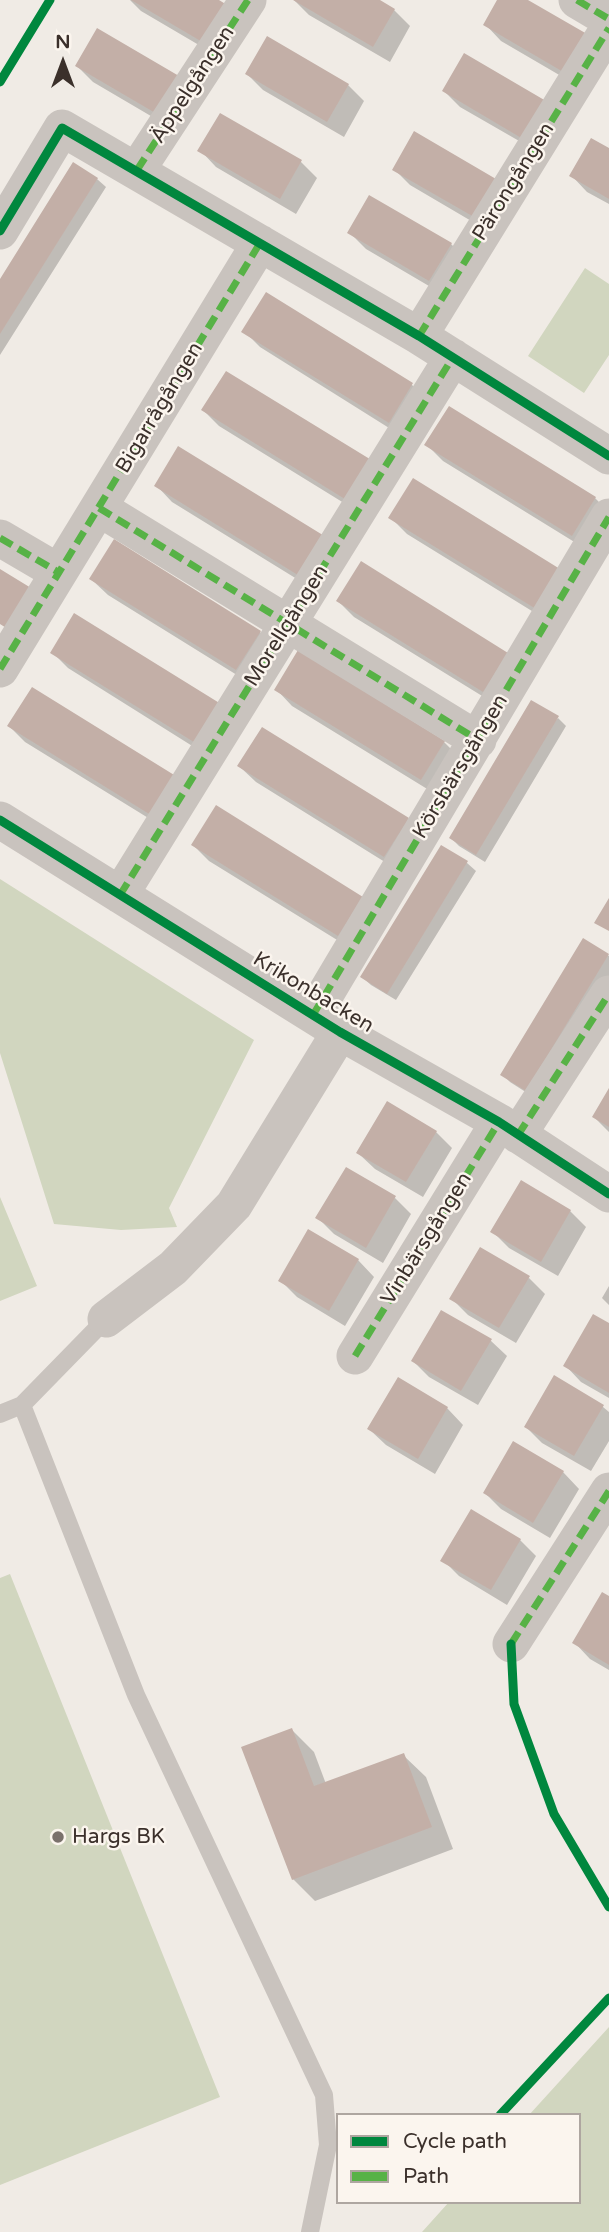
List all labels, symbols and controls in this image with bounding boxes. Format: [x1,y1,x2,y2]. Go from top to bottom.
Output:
street label: Äppelgången [146,22,240,148]
north arrow [28,28,98,98]
text: N [55,31,71,53]
street label: Pärongången [468,118,560,246]
street label: Bigarrågången [111,338,209,478]
street label: Morellgången [240,561,334,691]
street label: Körsbärsgången [408,690,514,844]
street label: Krikonbacken [248,947,378,1039]
street label: Vinbärsgången [376,1168,478,1310]
place label: Hargs BK [72,1824,165,1850]
marker: Hargs BK [50,1829,66,1845]
legend [336,2113,581,2204]
text: Cycle path [403,2129,507,2154]
text: Path [403,2164,449,2189]

